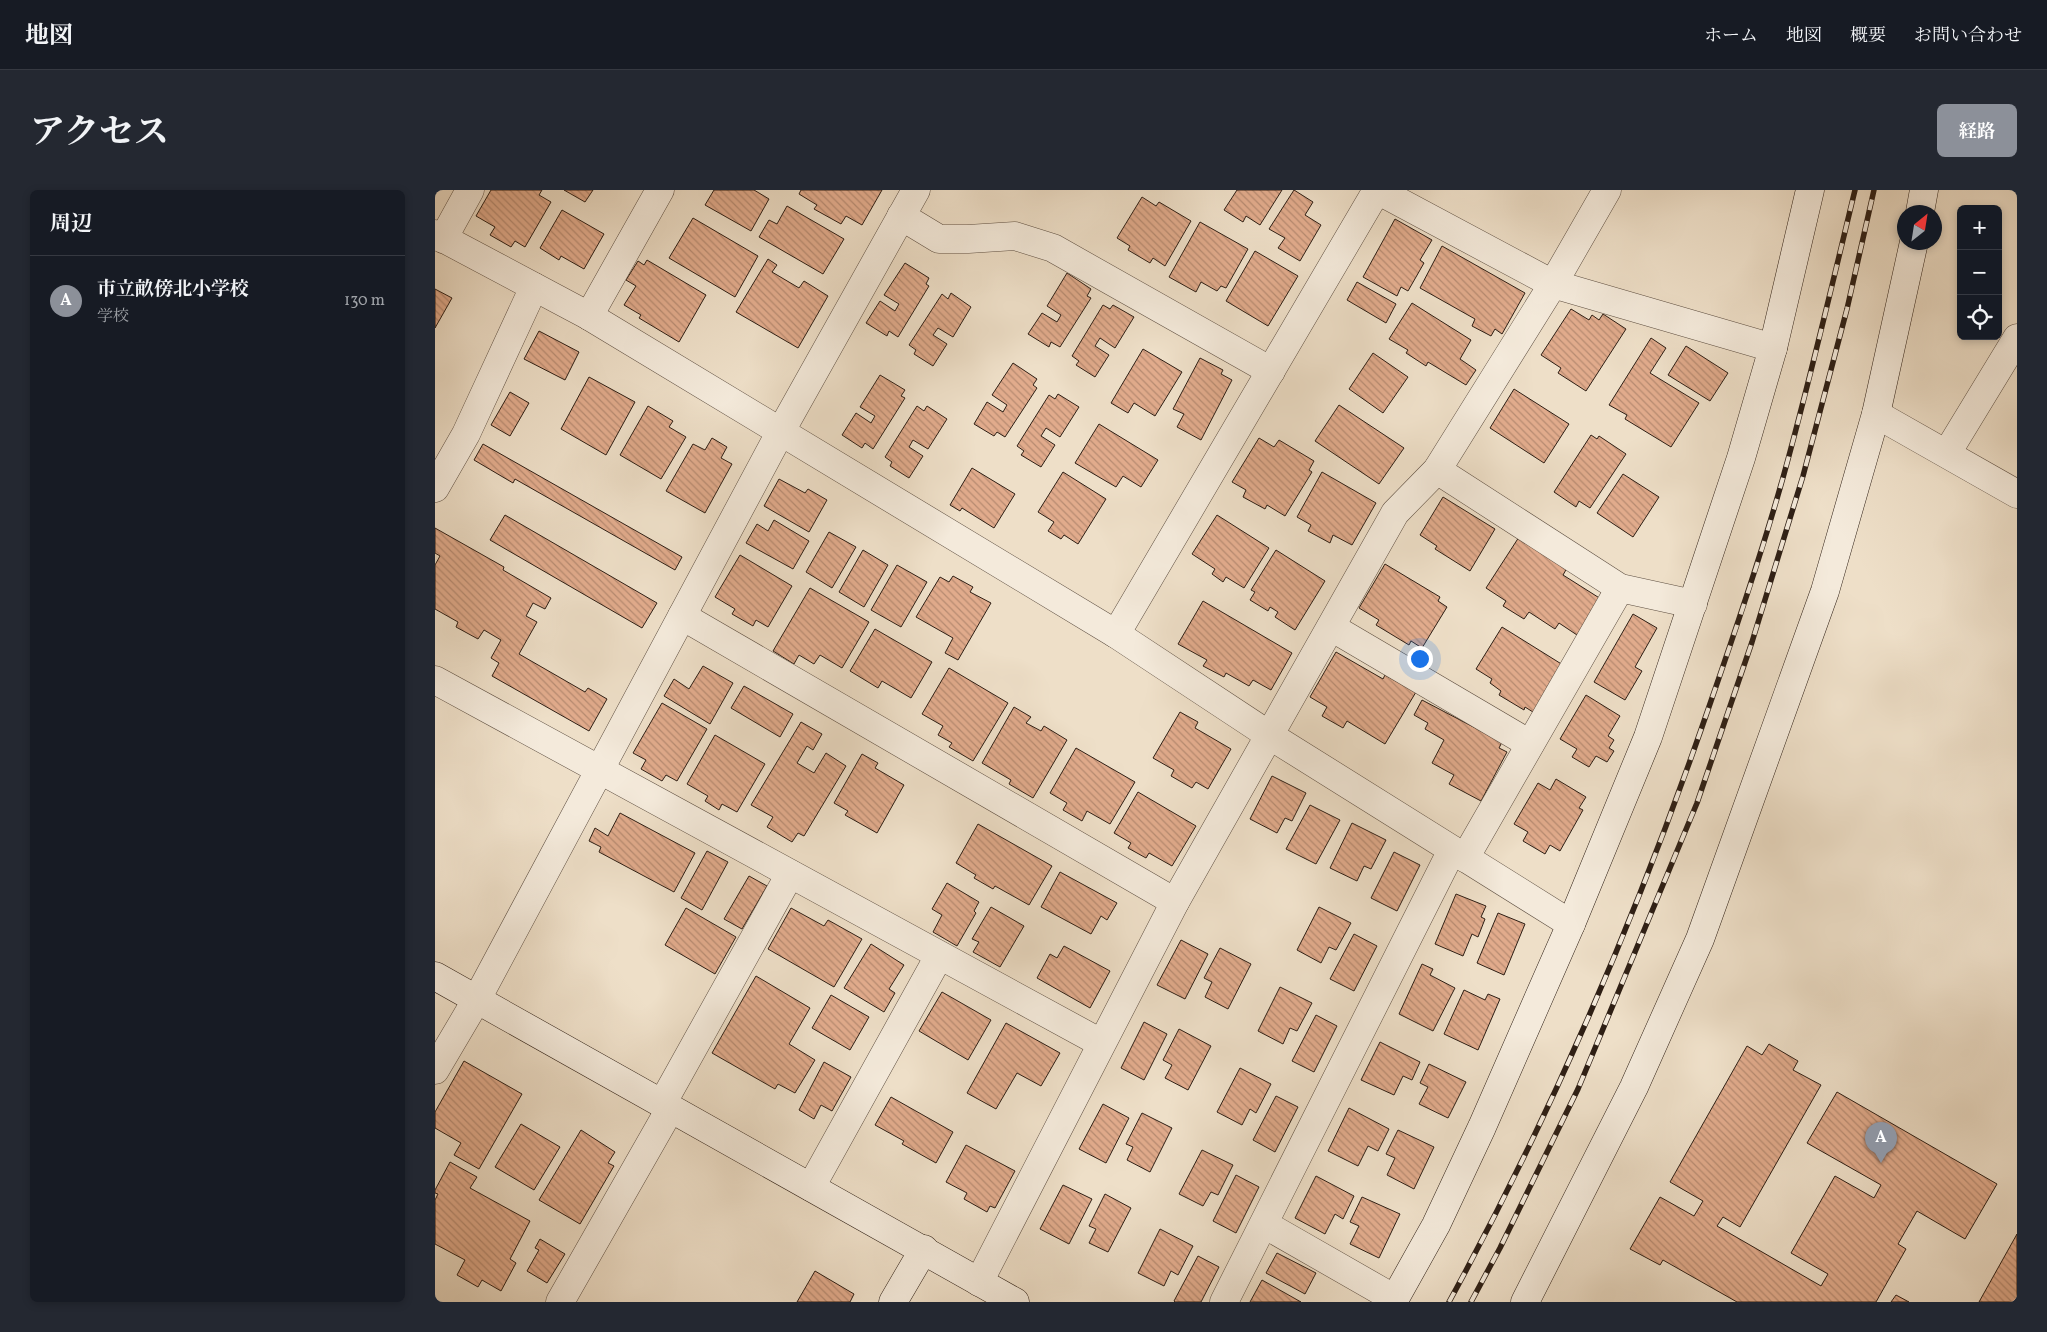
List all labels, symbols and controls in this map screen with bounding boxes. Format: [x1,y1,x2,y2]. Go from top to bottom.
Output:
text: 地図 [25,20,73,54]
text: ホーム [1704,24,1758,49]
text: 地図 [1786,24,1822,49]
text: 概要 [1850,24,1886,49]
text: お問い合わせ [1914,24,2022,49]
button: 経路 [1937,104,2017,157]
text: アクセス [30,110,169,158]
north arrow [1897,205,1942,250]
map controls [1957,205,2002,340]
button: + [1957,205,2002,250]
text: 周辺 [50,210,92,239]
button: − [1957,250,2002,295]
text: 市立畝傍北小学校 [97,277,249,303]
text: A [60,290,72,312]
text: 130 m [344,290,385,312]
button: locate [1957,295,2002,340]
text: 学校 [97,306,129,328]
your location [1407,646,1433,672]
pin: A [1865,1122,1897,1163]

